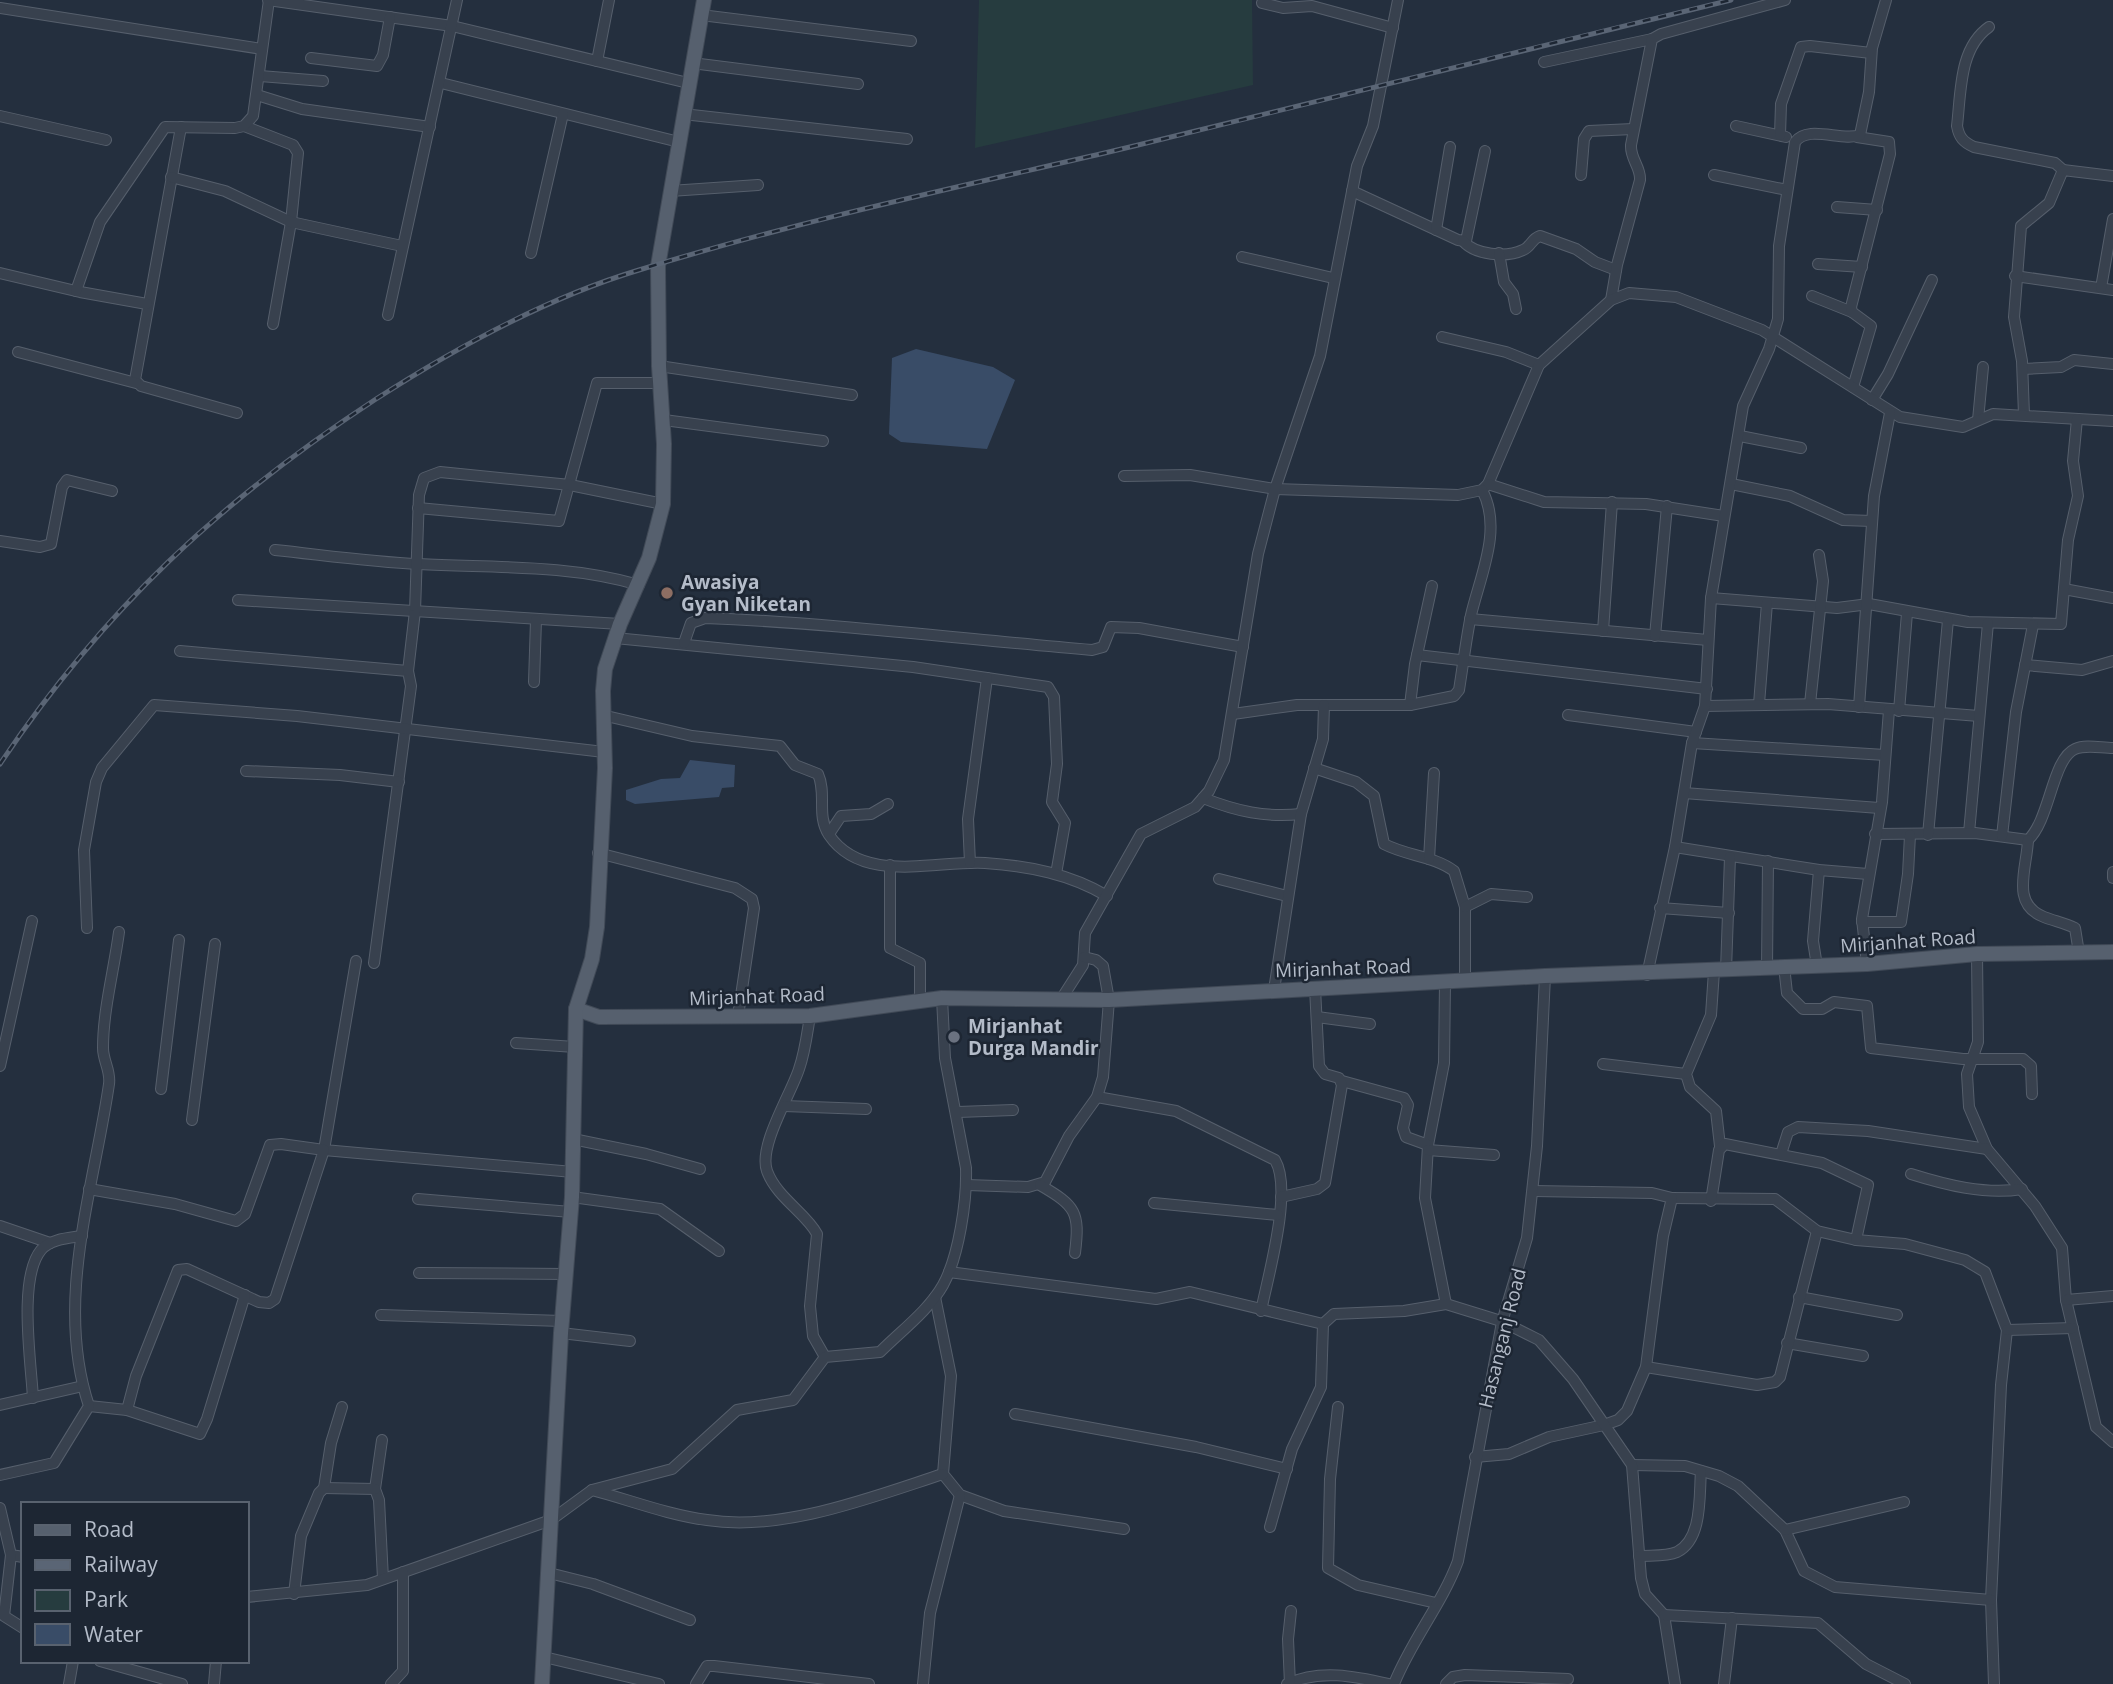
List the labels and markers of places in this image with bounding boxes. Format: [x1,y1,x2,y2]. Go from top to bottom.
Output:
place label: Awasiya Gyan Niketan [681,569,811,617]
marker: Awasiya Gyan Niketan [659,585,675,601]
place label: Mirjanhat Durga Mandir [968,1013,1099,1061]
marker: Mirjanhat Durga Mandir [946,1029,962,1045]

